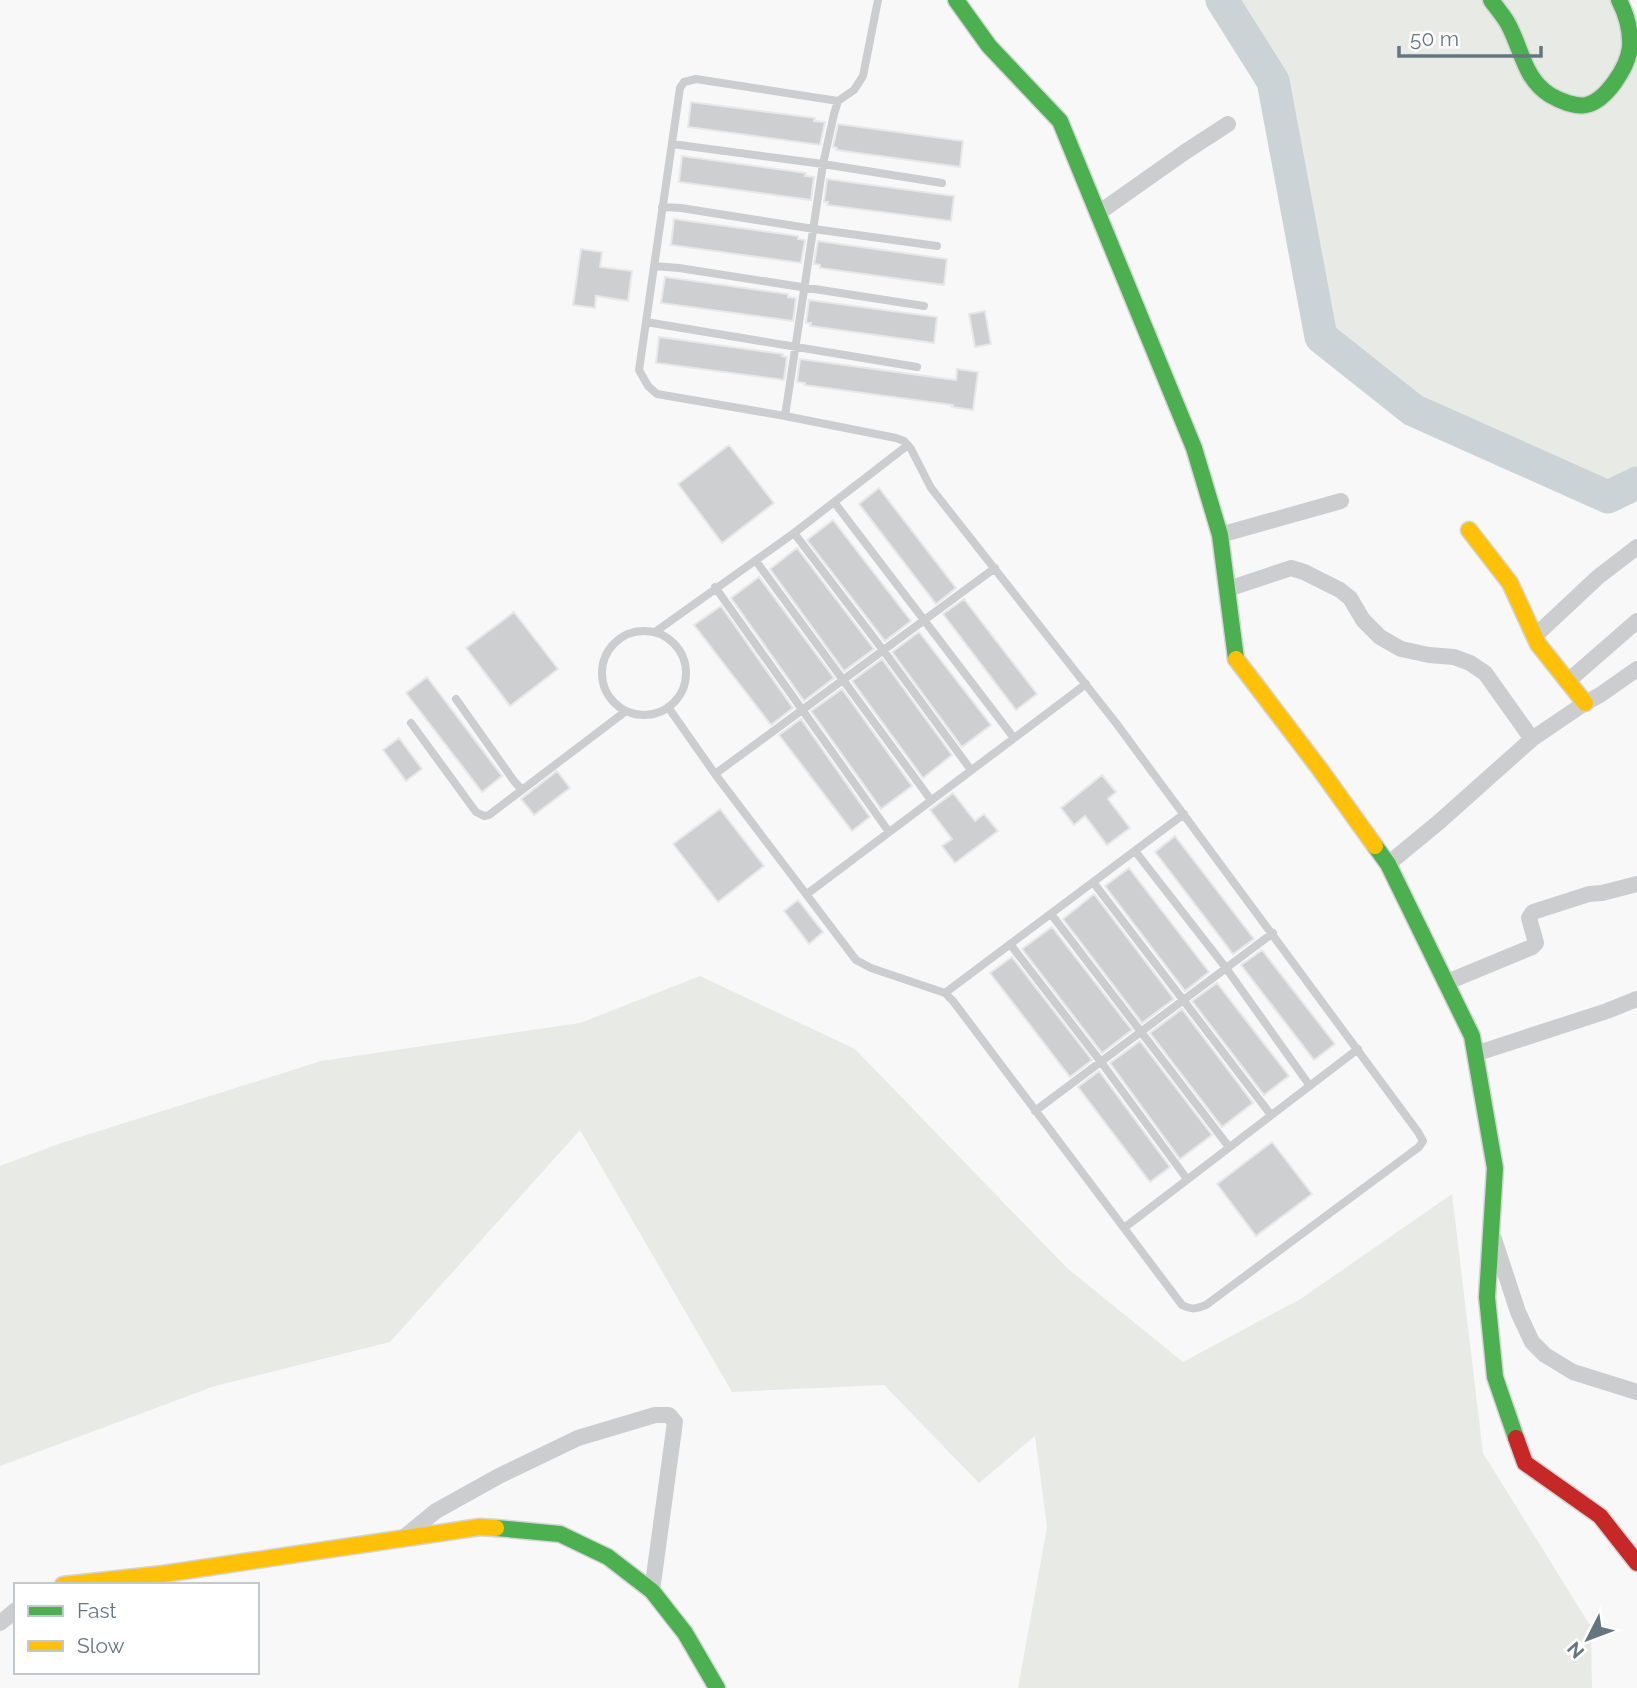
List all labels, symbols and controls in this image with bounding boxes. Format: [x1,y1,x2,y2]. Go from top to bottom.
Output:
scale bar [1399,14,1541,58]
text: 50 m [1410,26,1459,51]
legend [14,1583,259,1674]
text: Fast [77,1598,117,1623]
north arrow [1553,1604,1623,1674]
text: Slow [77,1633,125,1658]
text: N [1562,1638,1588,1663]

